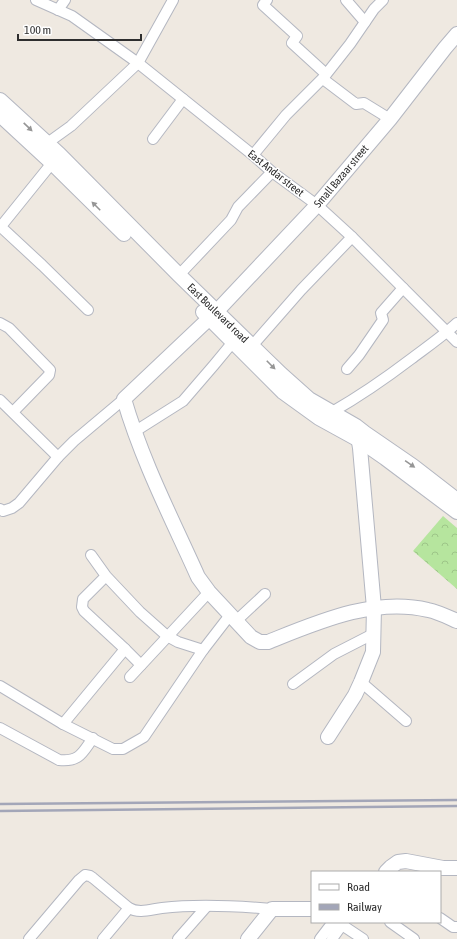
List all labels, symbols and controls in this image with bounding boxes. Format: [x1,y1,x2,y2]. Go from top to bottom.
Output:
scale bar [18,16,141,42]
text: 100 m [24,23,51,37]
one-way arrow [23,122,33,132]
street label: Small Bazaar street [311,142,371,210]
street label: East Andar street [246,147,306,199]
one-way arrow [91,201,101,211]
street label: East Boulevard road [185,281,251,345]
one-way arrow [266,360,276,369]
one-way arrow [405,460,416,468]
legend [311,871,441,923]
text: Road [347,880,370,894]
text: Railway [347,900,382,914]

